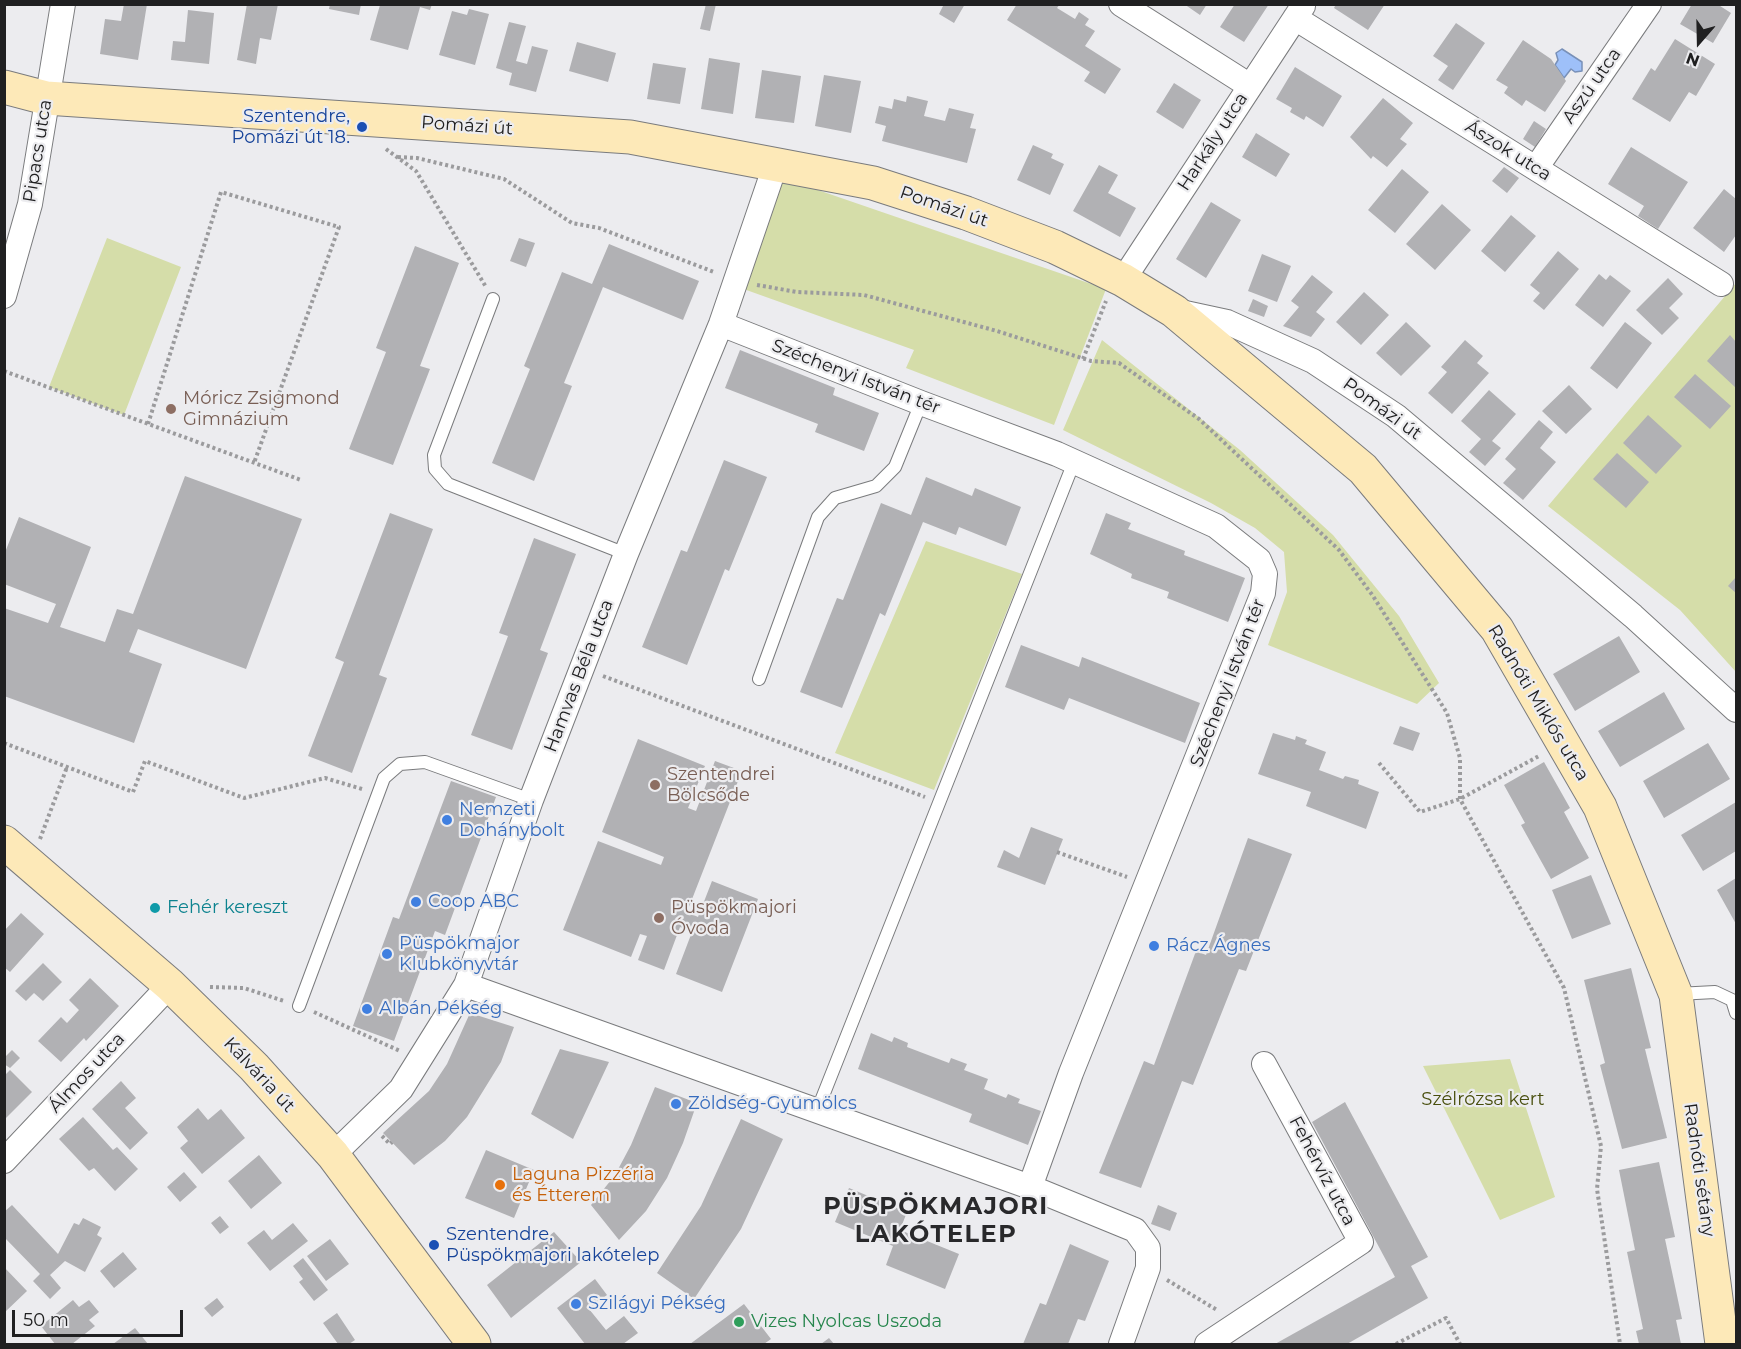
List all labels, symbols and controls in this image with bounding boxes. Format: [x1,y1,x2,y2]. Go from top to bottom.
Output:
north arrow [1669,12,1729,72]
street label: Aszú utca [1558,44,1626,128]
text: N [1683,48,1702,71]
street label: Harkály utca [1173,89,1253,195]
street label: Pipacs utca [19,98,57,204]
place label: Szentendre, Pomázi út 18. [231,106,350,148]
street label: Pomázi út [420,112,514,140]
street label: Ászok utca [1461,116,1555,186]
marker: Szentendre, Pomázi út 18. [355,120,369,134]
street label: Pomázi út [897,182,991,232]
street label: Széchenyi István tér [769,335,943,419]
street label: Pomázi út [1338,373,1426,445]
place label: Móricz Zsigmond Gimnázium [183,388,340,430]
marker: Móricz Zsigmond Gimnázium [164,402,178,416]
street label: Hamvas Béla utca [540,596,618,756]
street label: Széchenyi István tér [1186,596,1270,770]
street label: Radnóti Miklós utca [1483,621,1593,785]
place label: Szentendrei Bölcsőde [667,764,775,806]
marker: Szentendrei Bölcsőde [648,778,662,792]
place label: Nemzeti Dohánybolt [459,799,565,842]
marker: Nemzeti Dohánybolt [440,813,454,827]
place label: Coop ABC [428,891,519,913]
marker: Coop ABC [409,895,423,909]
place label: Fehér kereszt [167,897,288,919]
place label: Püspökmajori Óvoda [671,897,797,940]
marker: Fehér kereszt [148,901,162,915]
marker: Püspökmajori Óvoda [652,911,666,925]
place label: Püspökmajor Klubkönyvtár [399,933,520,976]
place label: Rácz Ágnes [1166,935,1270,957]
marker: Rácz Ágnes [1147,939,1161,953]
marker: Püspökmajor Klubkönyvtár [380,947,394,961]
place label: Albán Pékség [379,998,502,1020]
marker: Albán Pékség [360,1002,374,1016]
street label: Álmos utca [45,1029,129,1117]
street label: Kálvária út [219,1033,299,1117]
park label: Szélrózsa kert [1421,1089,1545,1111]
place label: Zöldség-Gyümölcs [688,1093,857,1115]
marker: Zöldség-Gyümölcs [669,1097,683,1111]
street label: Radnóti sétány [1679,1102,1719,1238]
street label: Fehérvíz utca [1284,1113,1360,1229]
place label: Laguna Pizzéria és Étterem [512,1164,655,1206]
marker: Laguna Pizzéria és Étterem [493,1178,507,1192]
district label: PÜSPÖKMAJORI LAKÓTELEP [823,1193,1049,1249]
place label: Szentendre, Püspökmajori lakótelep [446,1224,659,1266]
marker: Szentendre, Püspökmajori lakótelep [427,1238,441,1252]
place label: Szilágyi Pékség [588,1293,726,1315]
marker: Szilágyi Pékség [569,1297,583,1311]
scale bar [15,1298,186,1336]
text: 50 m [23,1309,69,1331]
place label: Vizes Nyolcas Uszoda [751,1311,942,1333]
marker: Vizes Nyolcas Uszoda [732,1315,746,1329]

